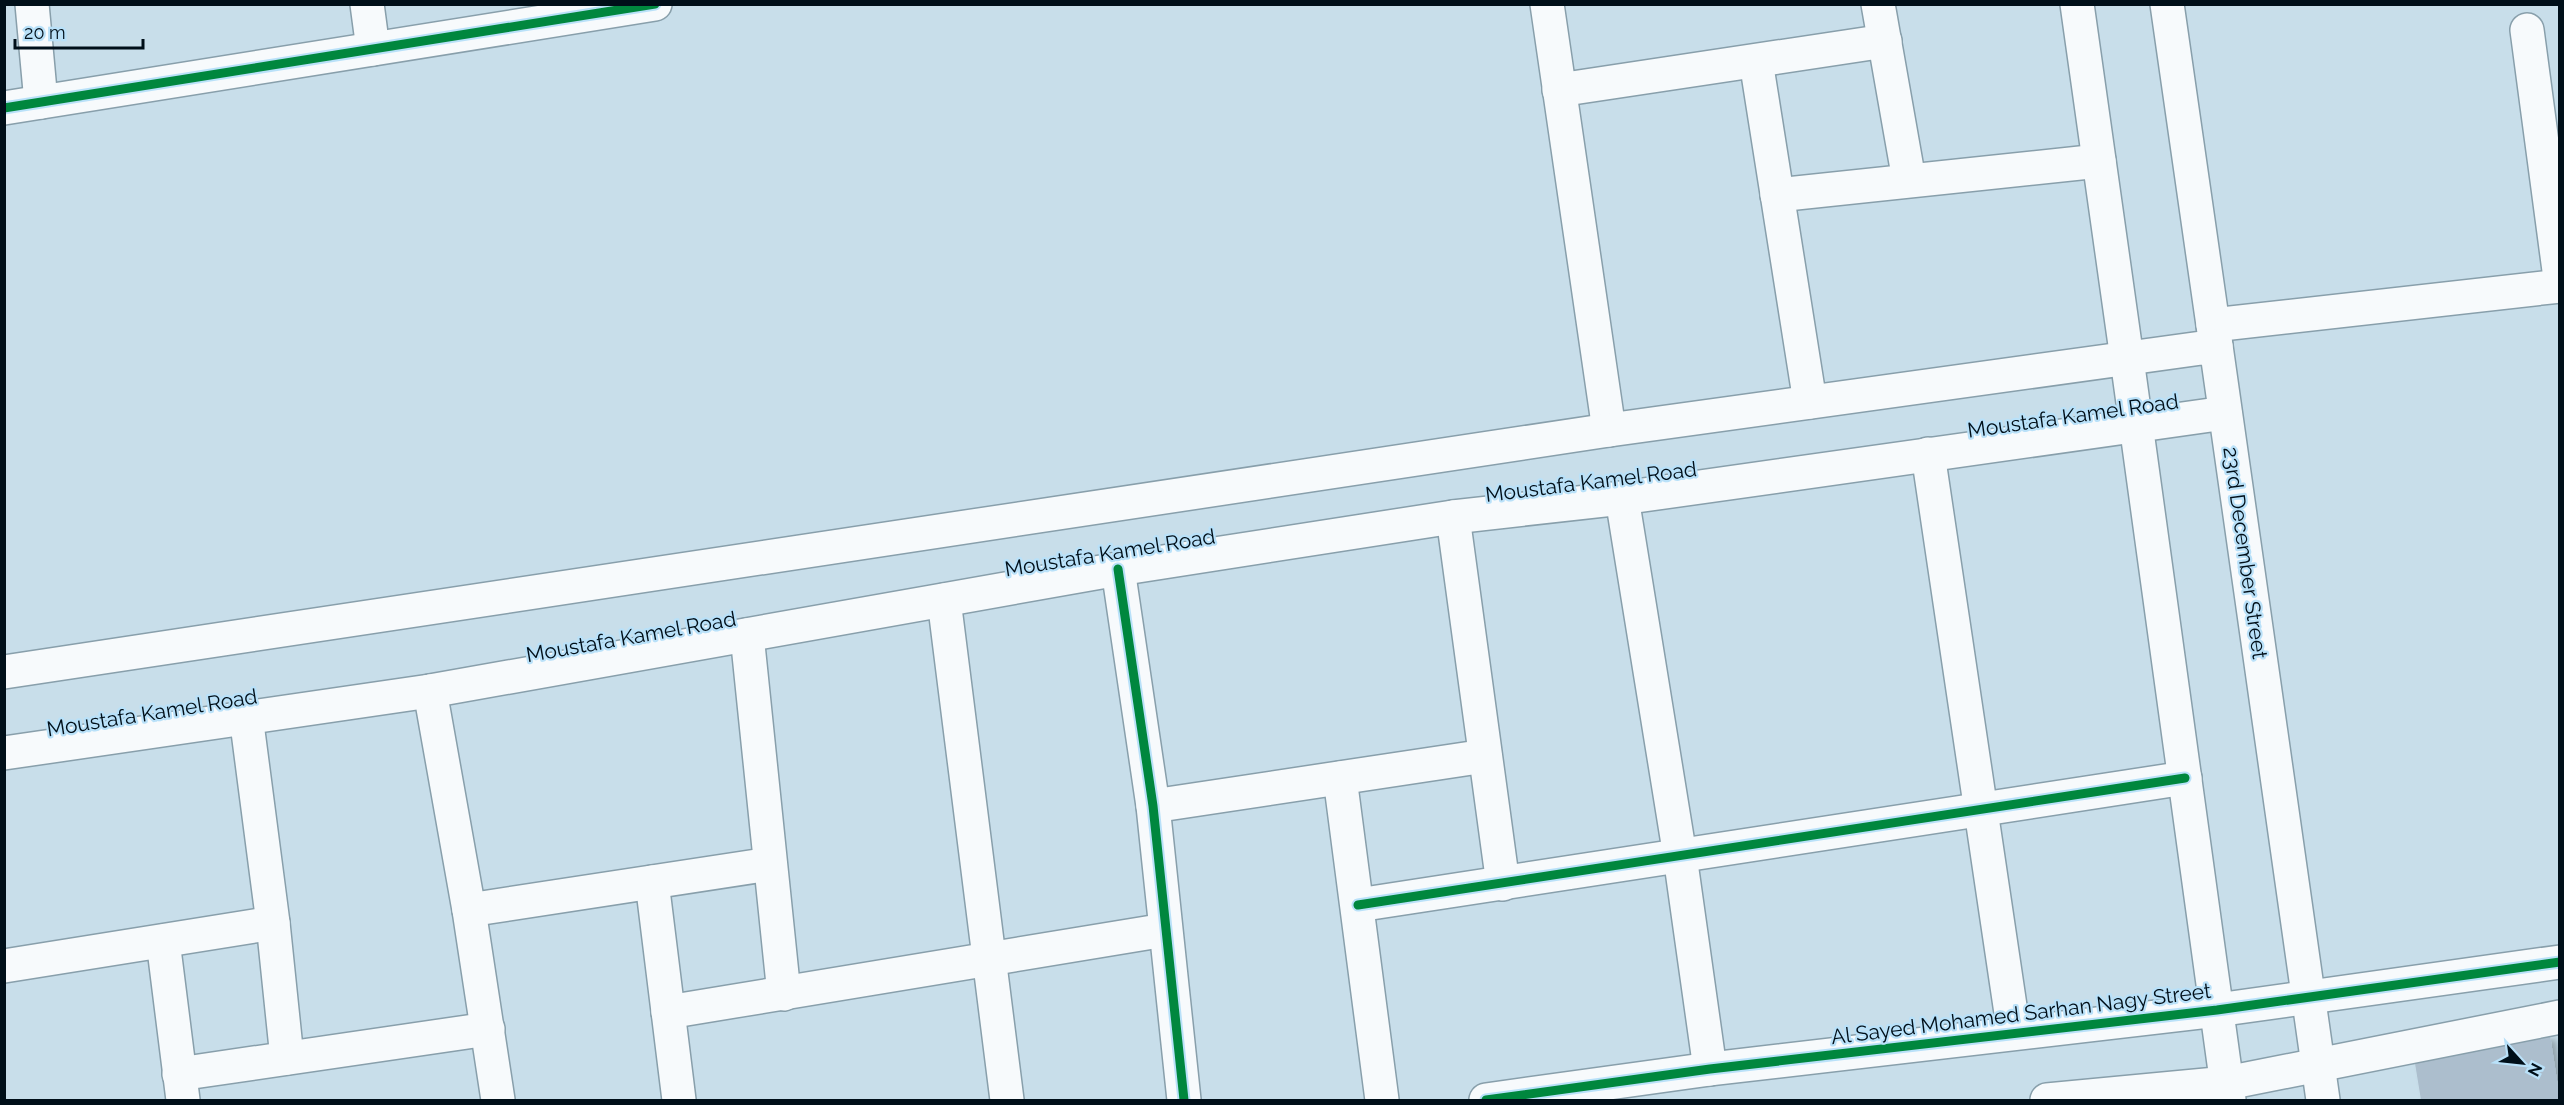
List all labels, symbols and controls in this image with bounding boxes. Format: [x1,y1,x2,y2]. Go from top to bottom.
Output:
scale bar [15,12,142,50]
text: 20 m [24,22,66,43]
street label: Moustafa Kamel Road [1966,388,2180,443]
street label: 23rd December Street [2218,445,2273,661]
street label: Moustafa Kamel Road [1484,456,1698,507]
street label: Moustafa Kamel Road [1003,524,1217,581]
street label: Moustafa Kamel Road [524,606,738,667]
street label: Moustafa Kamel Road [45,684,259,741]
street label: Al Sayed Mohamed Sarhan Nagy Street [1830,978,2212,1049]
north arrow [2492,1033,2552,1093]
text: N [2524,1060,2546,1079]

